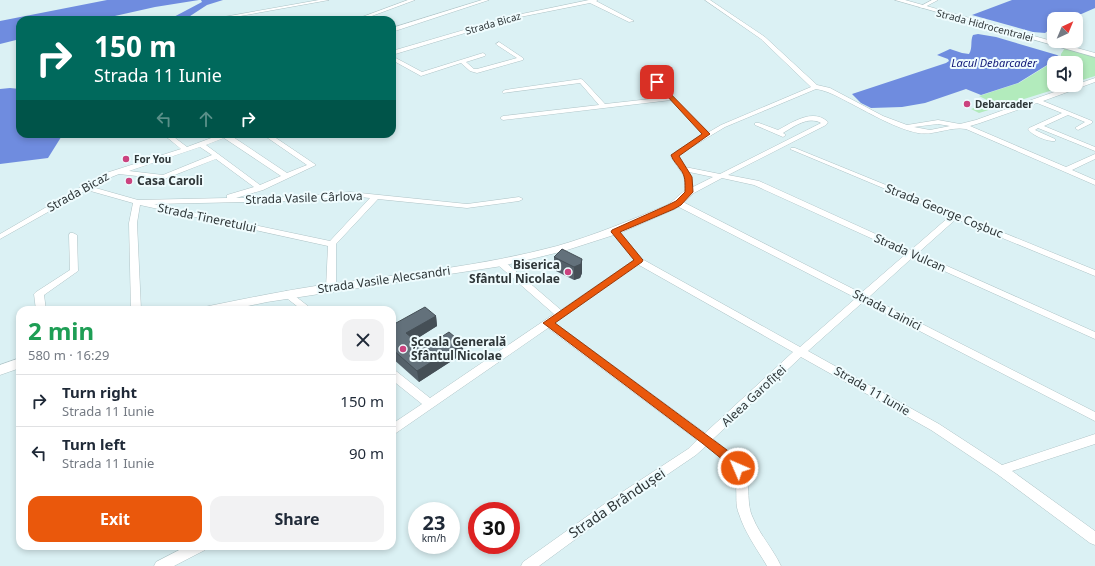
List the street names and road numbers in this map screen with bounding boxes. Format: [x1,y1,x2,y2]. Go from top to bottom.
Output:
street label: Strada Hidrocentralei [935,5,1035,45]
street label: Strada Bicaz [464,8,523,38]
street label: Strada Bicaz [44,167,112,216]
street label: Strada George Coșbuc [883,179,1006,242]
street label: Strada Vasile Cârlova [245,187,363,208]
street label: Strada Tineretului [156,199,258,236]
street label: Strada Vulcan [872,229,949,276]
street label: Strada Vasile Alecsandri [317,262,451,297]
street label: Strada Lainici [850,285,925,334]
street label: Aleea Garofiței [717,361,790,430]
street label: Strada 11 Iunie [831,362,914,419]
street label: Strada Brândușei [565,463,669,542]

